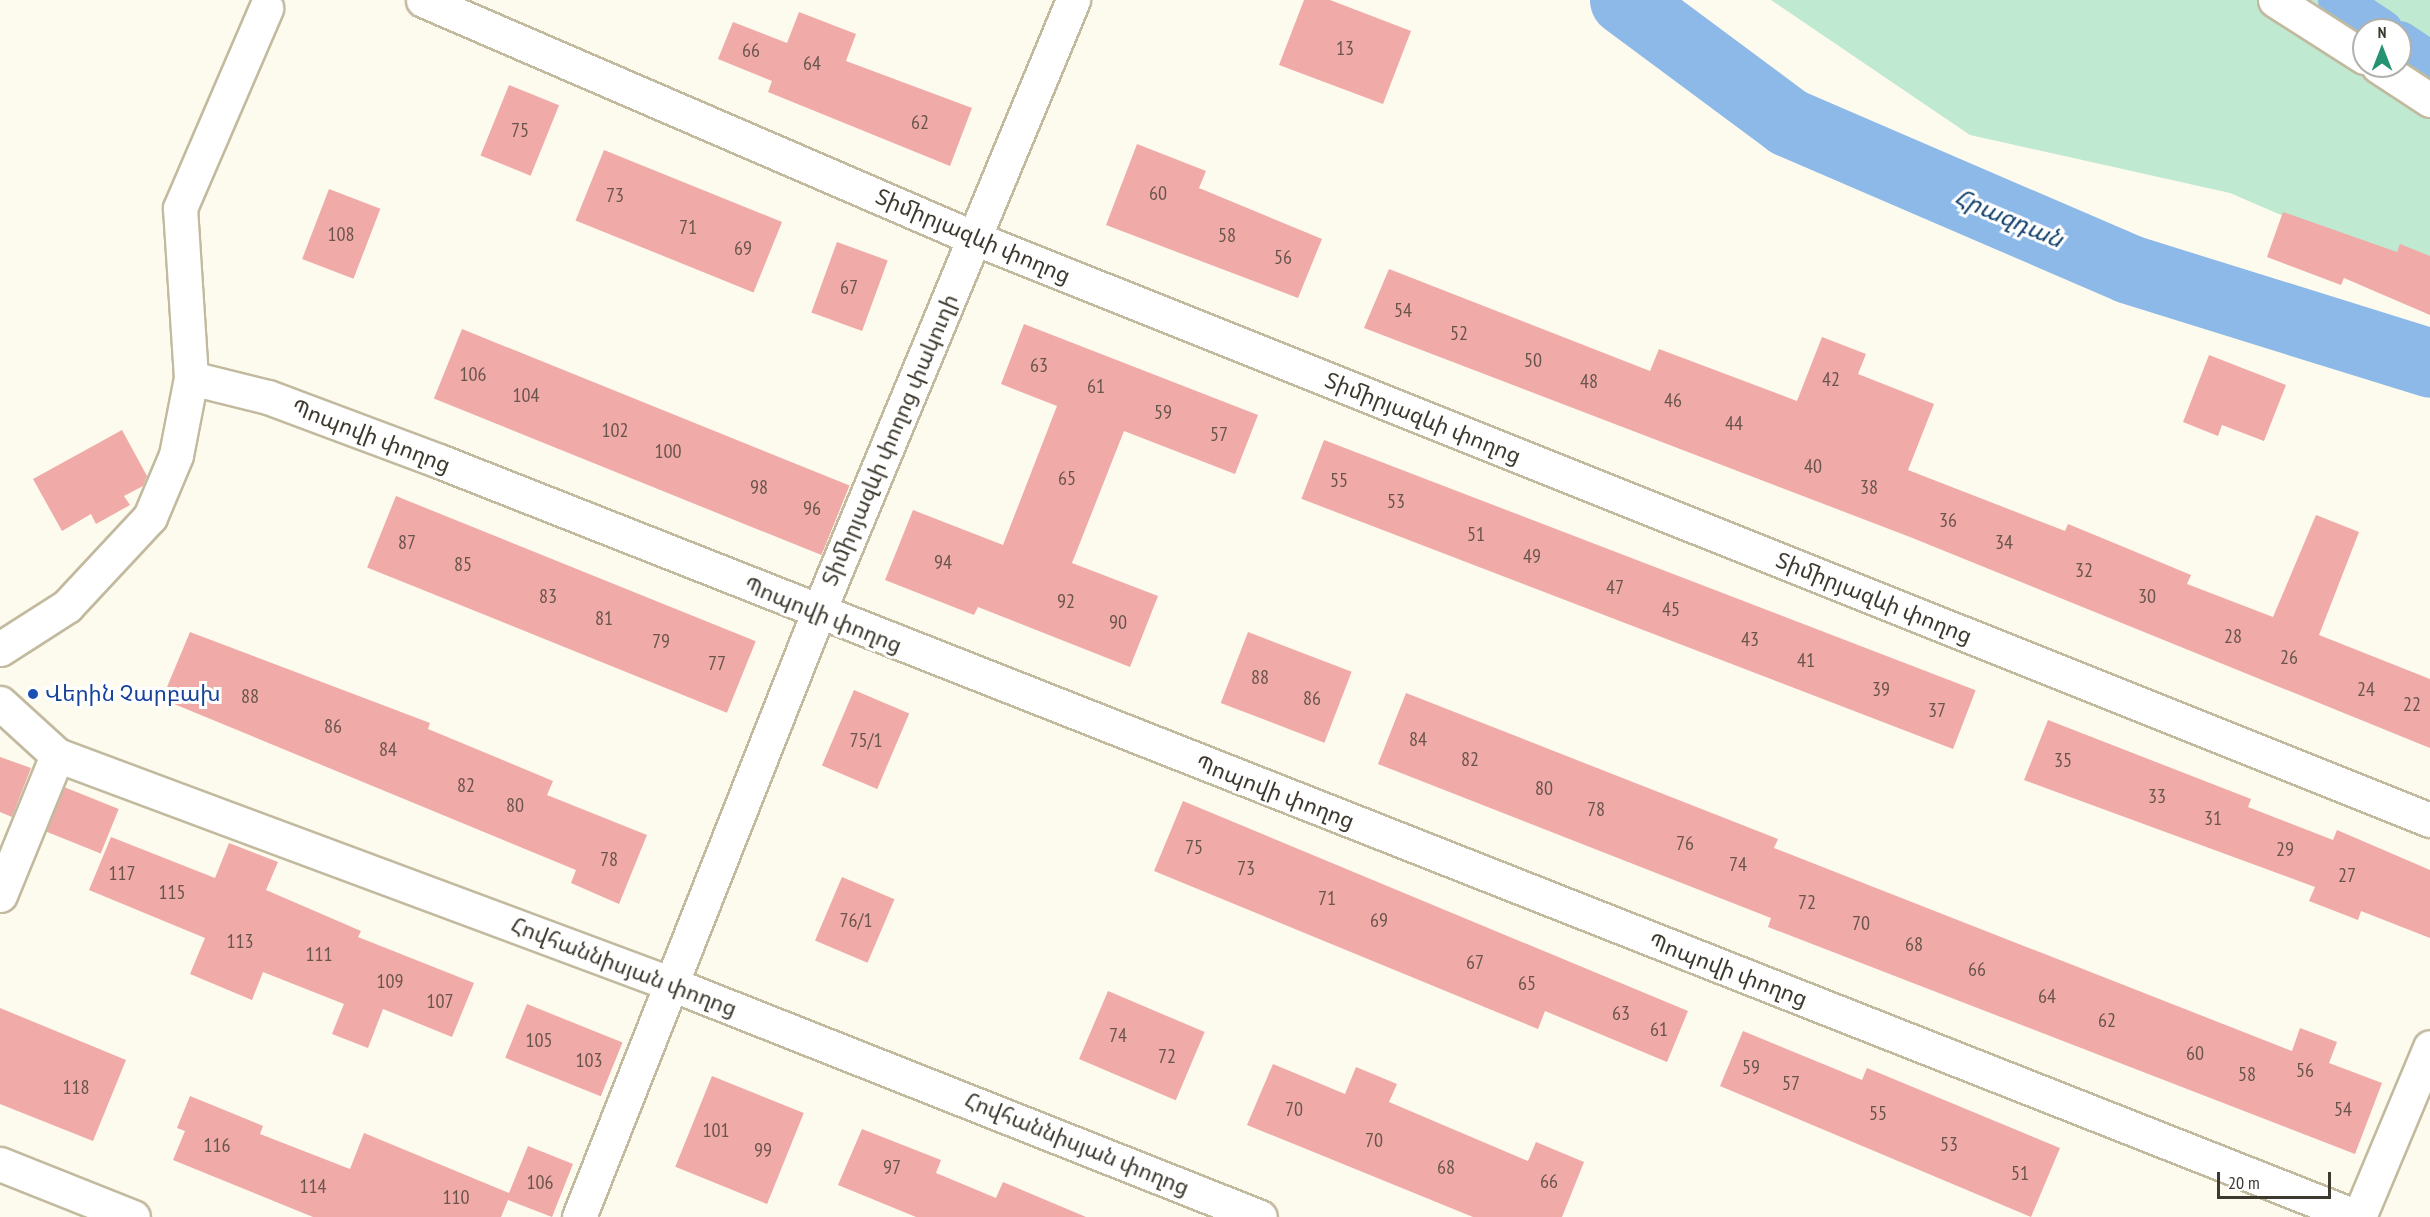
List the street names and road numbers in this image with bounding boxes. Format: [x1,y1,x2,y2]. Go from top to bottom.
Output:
street label: Տիմիրյազևի փողոց [872,183,1074,289]
street label: Տիմիրյազևի փողոց փակուղի [816,290,964,590]
street label: Տիմիրյազևի փողոց [1321,367,1525,469]
street label: Պոպովի փողոց [288,394,454,478]
street label: Տիմիրյազևի փողոց [1772,547,1976,649]
street label: Պոպովի փողոց [740,571,906,659]
street label: Պոպովի փողոց [1192,750,1358,834]
street label: Հովհաննիսյան փողոց [507,912,741,1022]
street label: Պոպովի փողոց [1645,928,1811,1012]
street label: Հովհաննիսյան փողոց [961,1087,1193,1201]

